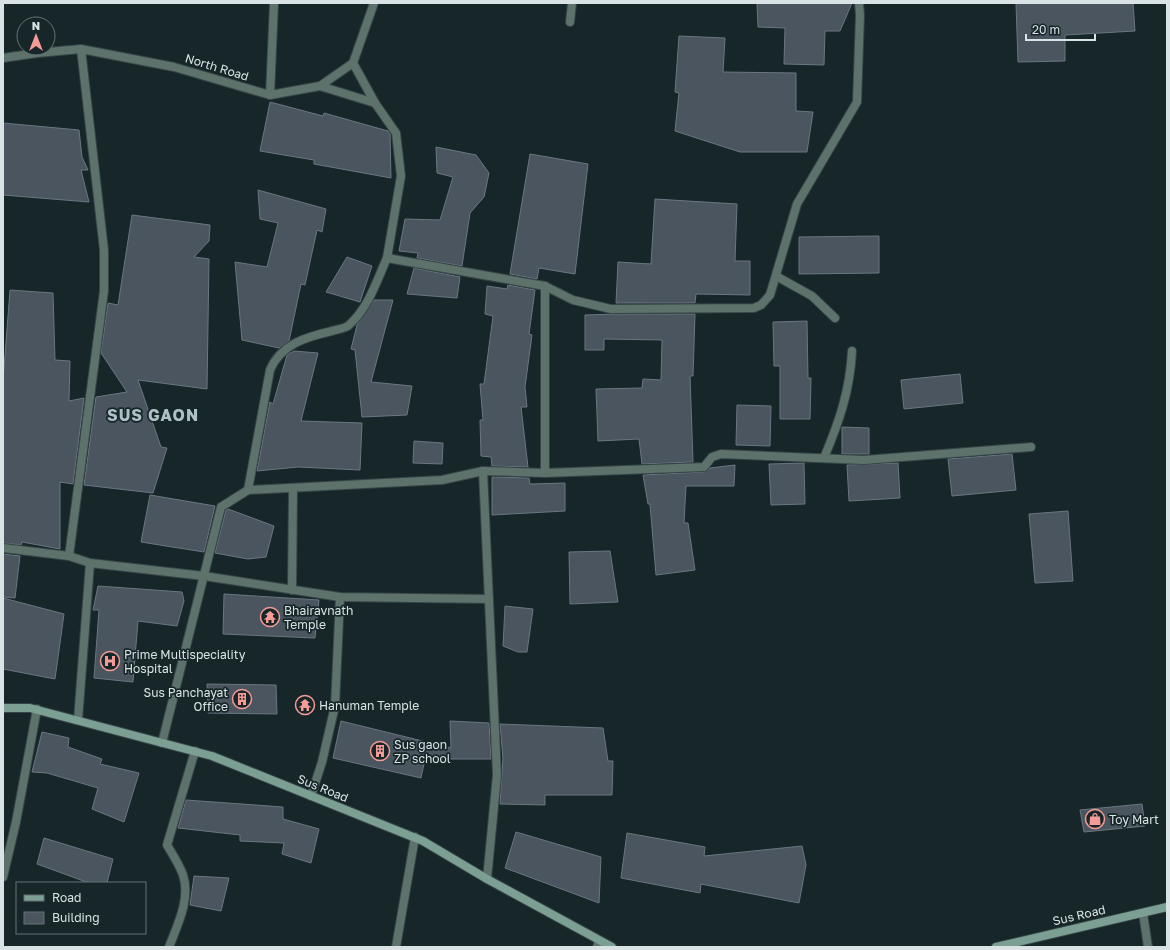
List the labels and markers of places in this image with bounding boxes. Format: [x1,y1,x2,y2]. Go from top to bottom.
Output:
place label: Bhairavnath Temple [284,603,353,632]
temple icon: Bhairavnath Temple [259,606,281,628]
place label: Prime Multispeciality Hospital [124,647,246,676]
hospital icon: Prime Multispeciality Hospital [99,650,121,672]
place label: Sus Panchayat Office [144,685,228,714]
building icon: Sus Panchayat Office [231,688,253,710]
temple icon: Hanuman Temple [294,694,316,716]
place label: Hanuman Temple [319,698,419,713]
place label: Sus gaon ZP school [394,737,451,766]
building icon: Sus gaon ZP school [369,740,391,762]
shop icon: Toy Mart [1084,808,1106,830]
place label: Toy Mart [1109,812,1159,827]

